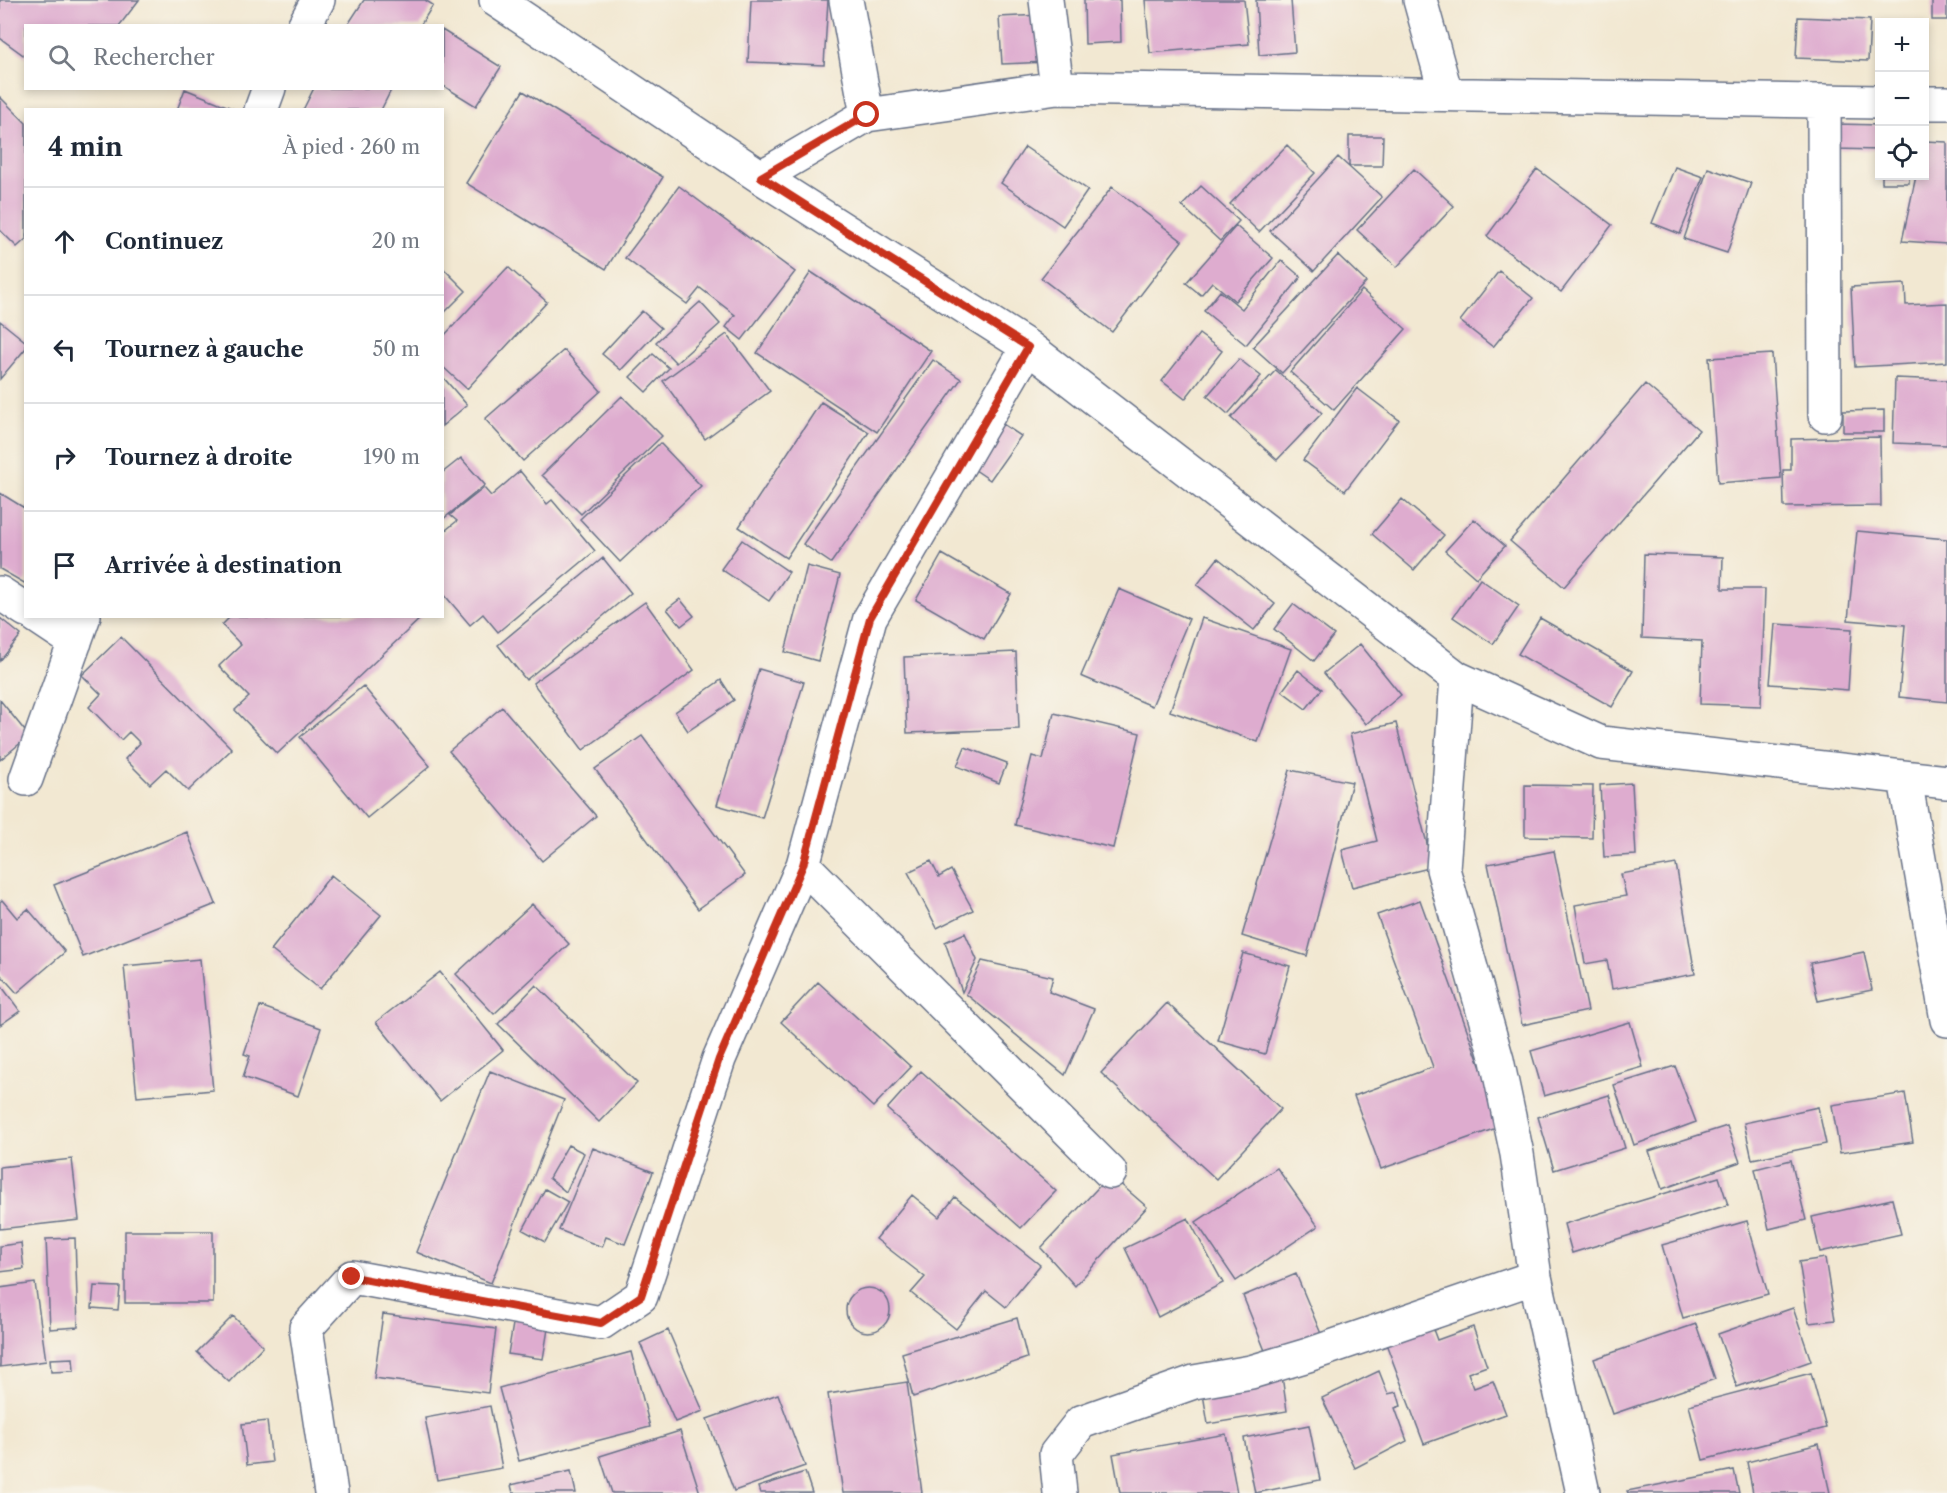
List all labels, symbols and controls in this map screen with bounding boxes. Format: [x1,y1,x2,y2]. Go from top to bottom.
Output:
map controls [1875,18,1929,180]
button: + [1875,18,1929,72]
search box [24,24,444,90]
icon: search [45,41,78,74]
text: Rechercher [93,44,215,71]
button: − [1875,72,1929,126]
route start [853,101,879,127]
button: locate [1875,126,1929,180]
text: 4 min [48,131,123,163]
text: À pied · 260 m [283,135,420,159]
icon: ahead [48,225,81,258]
text: Continuez [105,228,224,255]
text: 20 m [372,229,420,253]
icon: left [48,333,81,366]
text: Tournez à gauche [105,336,304,363]
text: 50 m [373,337,420,361]
icon: right [48,441,81,474]
text: Tournez à droite [105,444,292,471]
text: 190 m [363,445,420,469]
icon: arrive [48,549,81,582]
text: Arrivée à destination [105,552,342,579]
route end [338,1263,364,1289]

